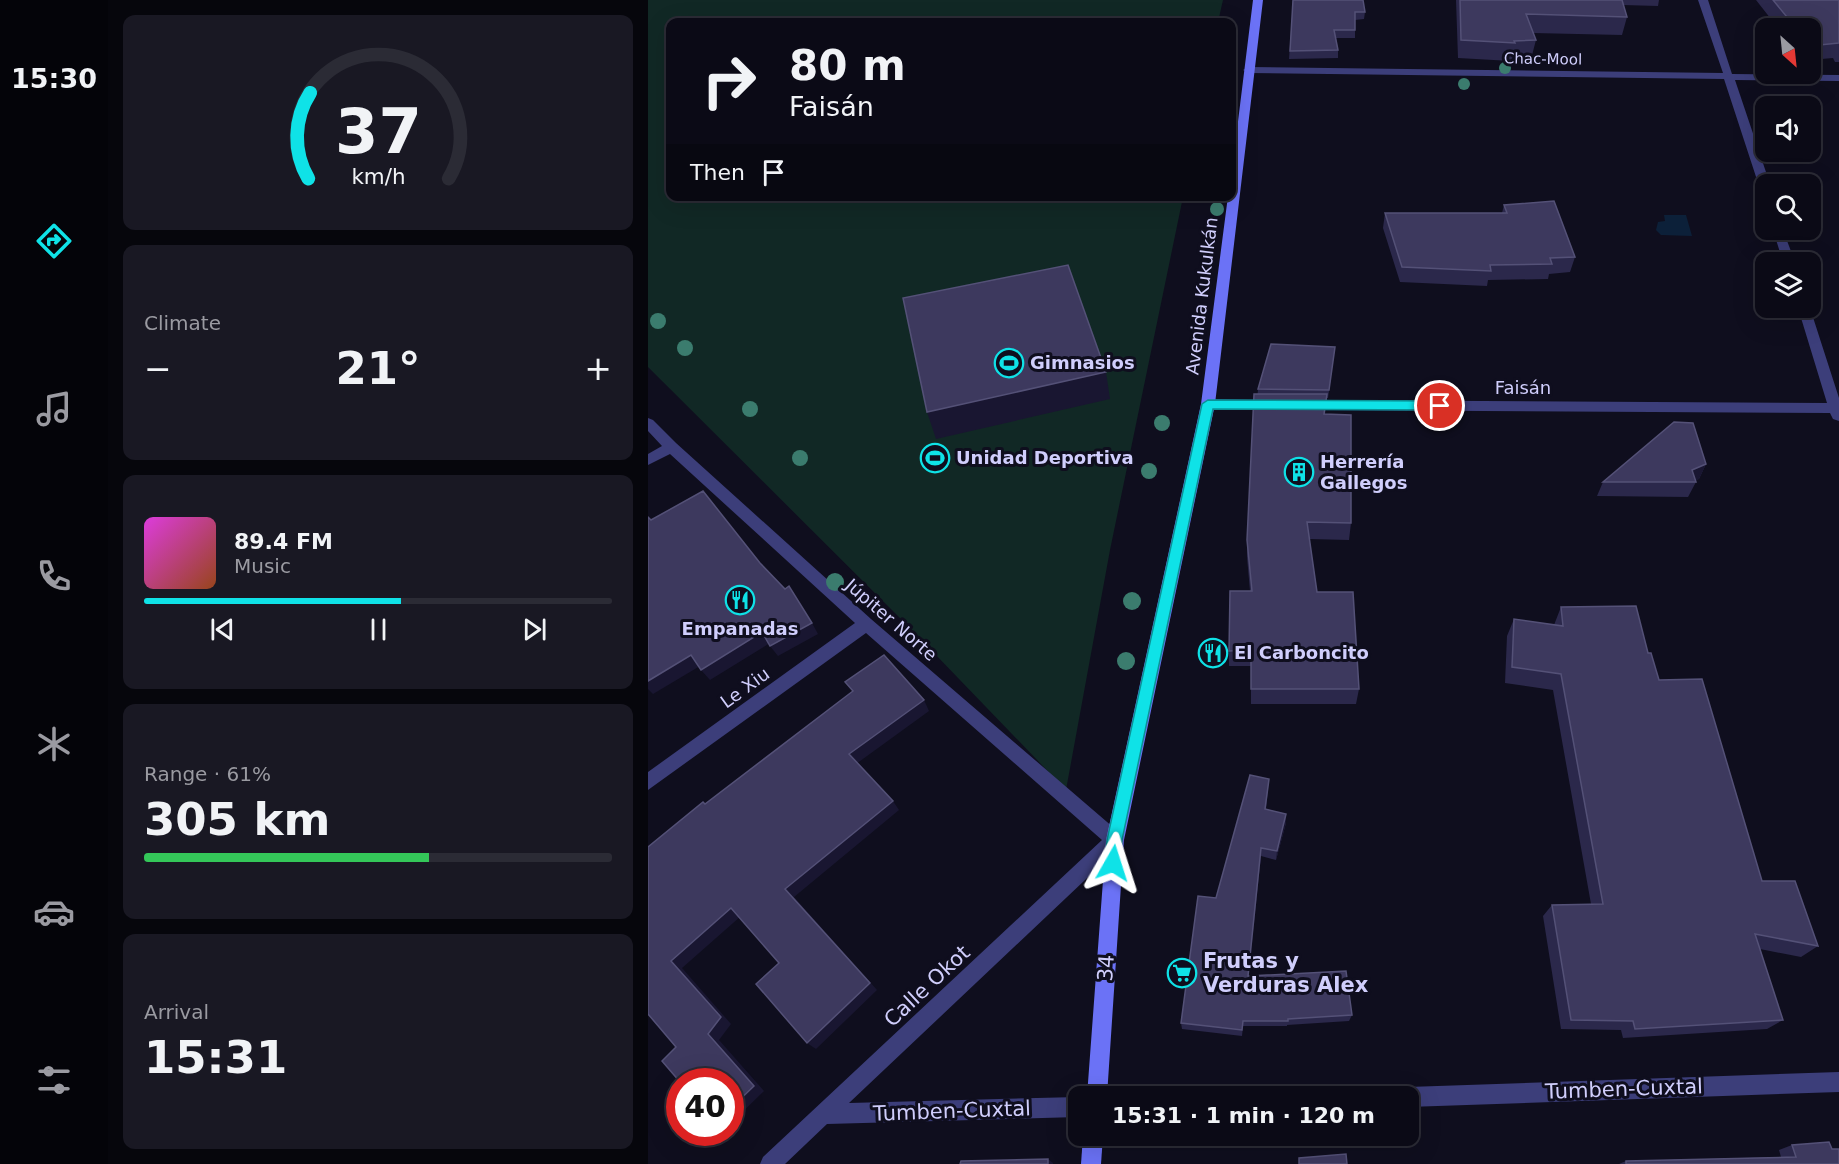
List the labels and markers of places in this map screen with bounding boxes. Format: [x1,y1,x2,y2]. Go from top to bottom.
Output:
sports icon: Gimnasios [993,347,1025,379]
place label: Gimnasios [1030,352,1135,373]
pin [1414,380,1465,431]
sports icon: Unidad Deportiva [919,442,951,474]
place label: Unidad Deportiva [956,447,1134,468]
place label: Herrería Gallegos [1320,451,1407,493]
building icon: Herrería Gallegos [1283,456,1315,488]
restaurant icon: Empanadas [724,584,756,616]
place label: Empanadas [682,618,798,639]
restaurant icon: El Carboncito [1197,637,1229,669]
place label: El Carboncito [1234,642,1369,663]
place label: Frutas y Verduras Alex [1203,949,1369,997]
supermarket icon: Frutas y Verduras Alex [1166,957,1198,989]

